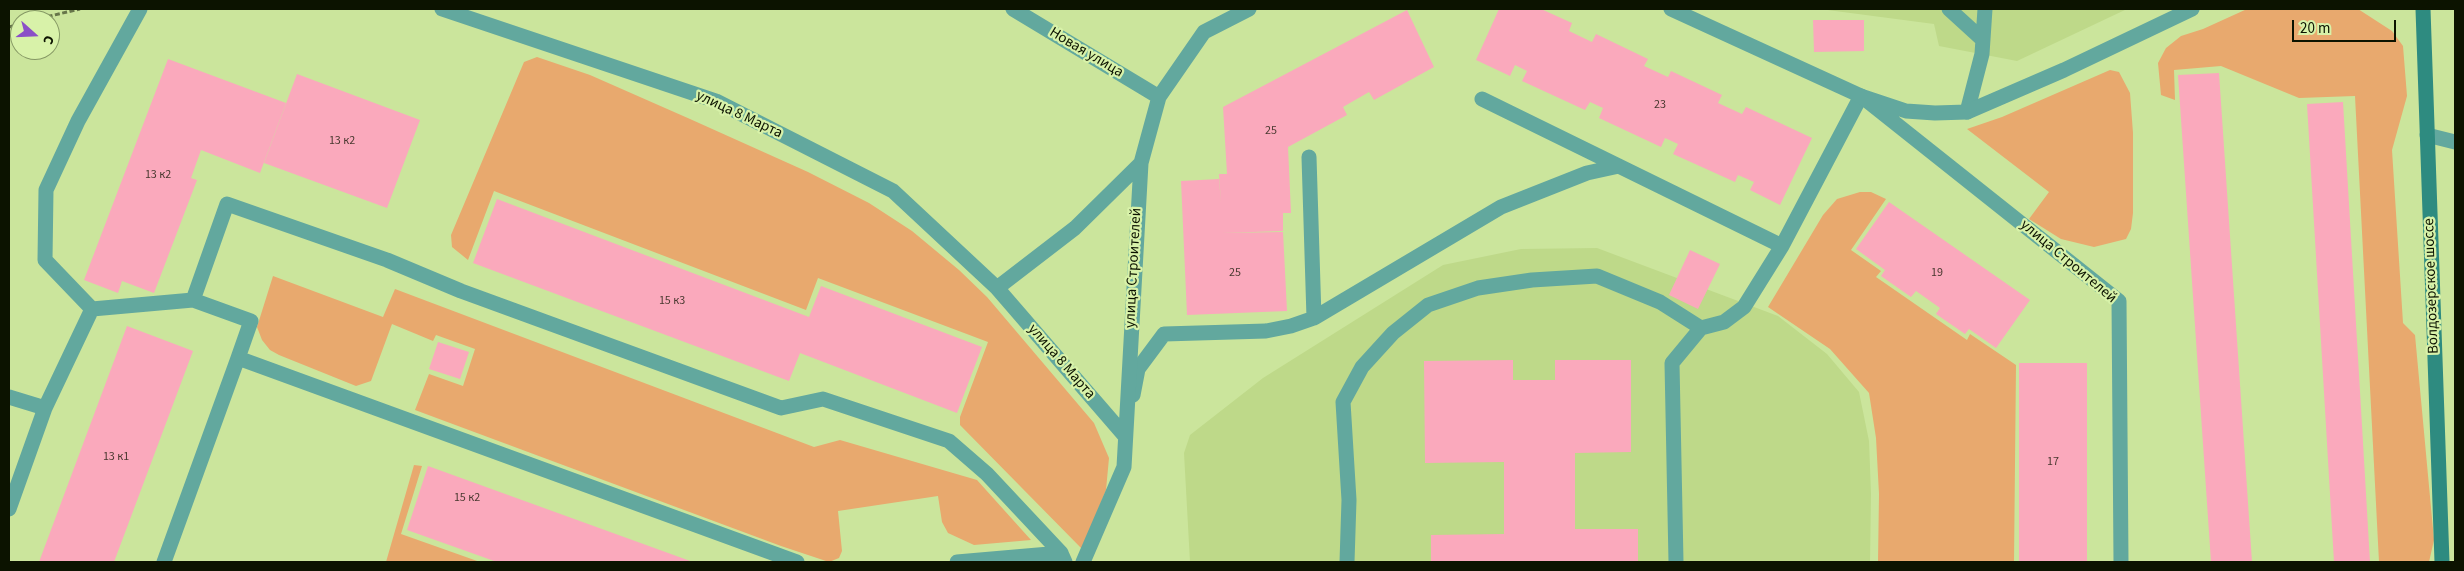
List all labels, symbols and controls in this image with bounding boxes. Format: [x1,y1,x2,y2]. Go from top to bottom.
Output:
north arrow [10,10,60,60]
scale bar [2294,10,2398,42]
text: 20 m [2300,18,2330,39]
street label: Новая улица [1046,24,1126,82]
text: С [37,33,59,47]
street label: улица 8 Марта [693,87,785,143]
house number: 23 [1654,98,1666,112]
house number: 25 [1265,124,1277,138]
house number: 13 к2 [329,134,355,148]
house number: 13 к2 [145,168,171,182]
street label: улица Строителей [1122,207,1146,329]
street label: улица Строителей [2016,216,2120,308]
street label: Волдозерское шоссе [2421,218,2443,354]
house number: 25 [1229,266,1241,280]
house number: 19 [1931,266,1943,280]
house number: 15 к3 [659,294,685,308]
street label: улица 8 Марта [1024,321,1098,403]
house number: 13 к1 [103,450,129,464]
house number: 17 [2047,455,2059,469]
house number: 15 к2 [454,491,480,505]

